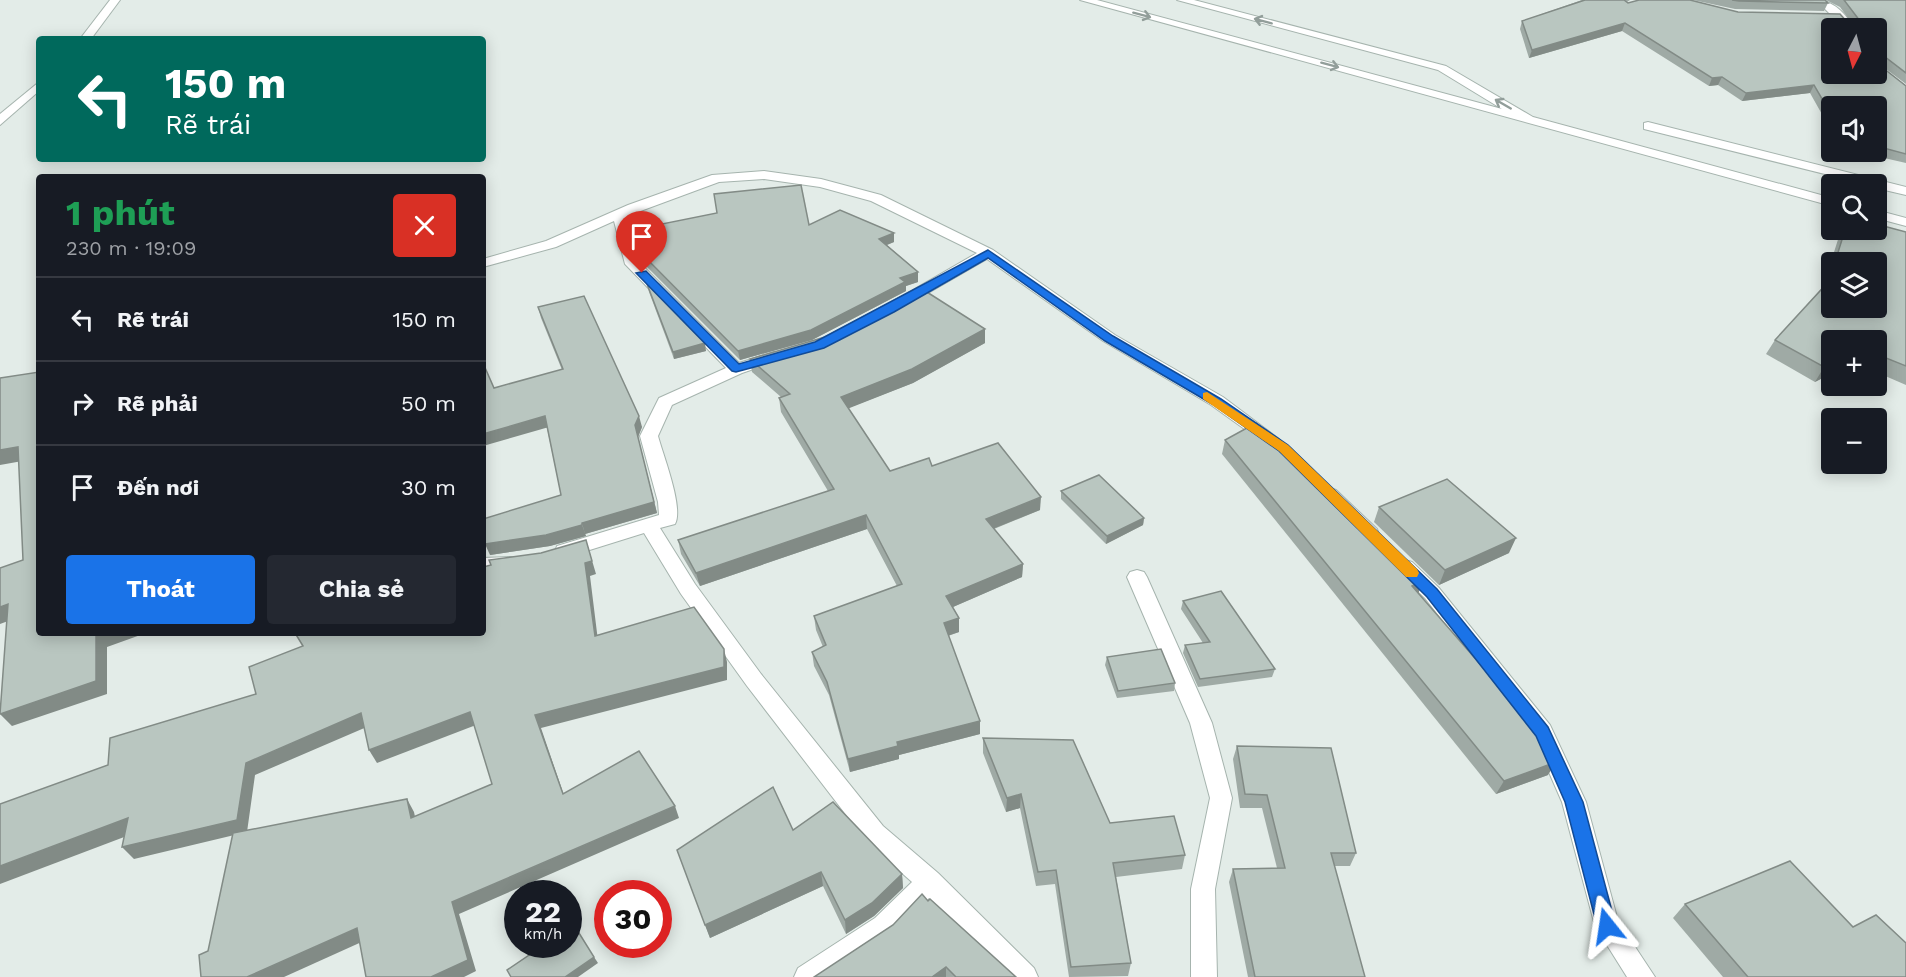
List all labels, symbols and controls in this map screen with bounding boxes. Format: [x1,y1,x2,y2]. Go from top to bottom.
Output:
one-way arrow [1132,10,1151,21]
one-way arrow [1254,15,1273,27]
north arrow [1821,18,1887,84]
map controls [1821,18,1887,474]
text: 150 m [165,59,286,108]
icon: left [66,60,144,138]
one-way arrow [1320,60,1339,72]
button: sound [1821,96,1887,162]
one-way arrow [1495,98,1512,110]
text: Rẽ trái [165,109,251,141]
button: search [1821,174,1887,240]
text: 1 phút [66,192,175,234]
button: close [393,194,456,257]
pin [616,211,667,273]
icon: arrive [625,220,658,253]
text: 230 m · 19:09 [66,236,196,260]
button: layers [1821,252,1887,318]
icon: left [66,303,99,336]
text: Rẽ trái [117,307,189,332]
text: 150 m [392,307,456,332]
button: + [1821,330,1887,396]
icon: right [66,387,99,420]
text: Rẽ phải [117,391,198,416]
text: 50 m [401,391,456,416]
button: − [1821,408,1887,474]
icon: arrive [66,471,99,504]
text: Đến nơi [117,475,199,500]
text: 30 m [401,475,456,500]
button: Thoát [66,555,255,624]
button: Chia sẻ [267,555,456,624]
speed limit sign: 30 [594,880,672,958]
text: 22 [525,894,561,929]
position arrow [1575,894,1639,958]
text: km/h [524,925,562,943]

